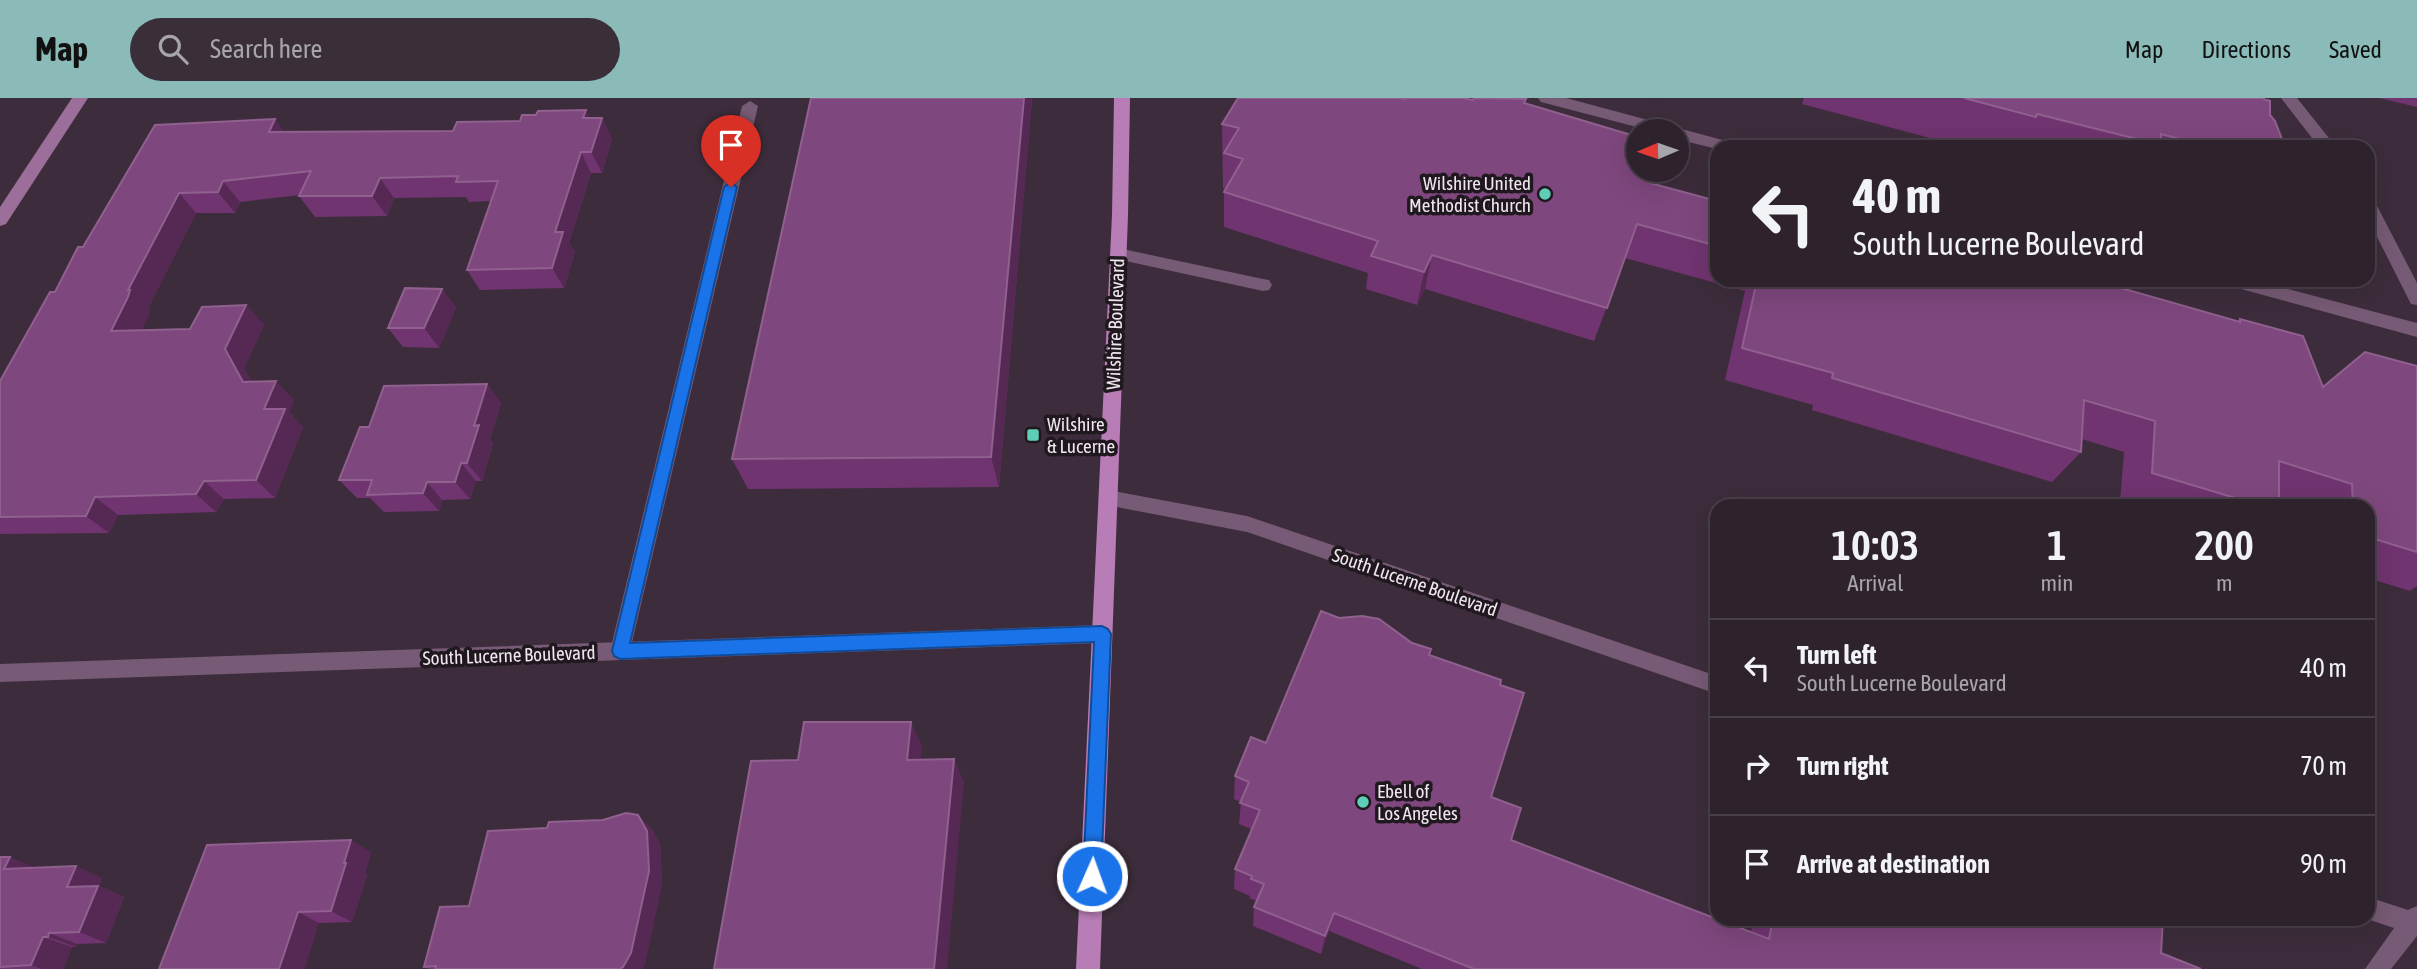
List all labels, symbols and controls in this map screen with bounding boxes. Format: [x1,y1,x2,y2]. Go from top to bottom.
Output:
search box [130,18,620,81]
text: Map [35,30,88,68]
icon: search [154,30,192,68]
text: Search here [210,34,322,64]
text: Map [2125,36,2163,63]
text: Directions [2201,36,2291,63]
text: Saved [2329,36,2382,63]
pin [701,115,761,187]
north arrow [1626,119,1689,182]
map controls [1626,119,1689,182]
icon: arrive [712,126,750,164]
text: 40 m [1853,167,1941,223]
icon: left [1738,168,1829,259]
place label: Wilshire United Methodist Church [1409,172,1531,216]
marker: Wilshire United Methodist Church [1537,186,1553,202]
text: South Lucerne Boulevard [1853,225,2145,262]
street label: Wilshire Boulevard [1102,258,1128,390]
place label: Wilshire & Lucerne [1047,413,1115,457]
marker: Wilshire & Lucerne [1025,427,1041,443]
text: 10:03 [1831,521,1919,569]
text: 1 [2047,521,2067,569]
text: 200 [2195,521,2254,569]
street label: South Lucerne Boulevard [1330,543,1500,621]
text: Arrival [1847,570,1903,596]
text: min [2040,570,2073,596]
text: m [2216,570,2233,596]
text: Turn left [1797,640,1877,670]
street label: South Lucerne Boulevard [422,641,596,669]
icon: left [1738,649,1776,687]
text: 40 m [2300,653,2347,683]
text: South Lucerne Boulevard [1797,670,2007,696]
icon: right [1738,747,1776,785]
text: Turn right [1797,751,1888,781]
text: 70 m [2300,751,2347,781]
place label: Ebell of Los Angeles [1377,780,1458,824]
marker: Ebell of Los Angeles [1355,794,1371,810]
position arrow [1055,839,1129,913]
icon: arrive [1738,845,1776,883]
text: Arrive at destination [1797,849,1990,879]
text: 90 m [2300,849,2347,879]

